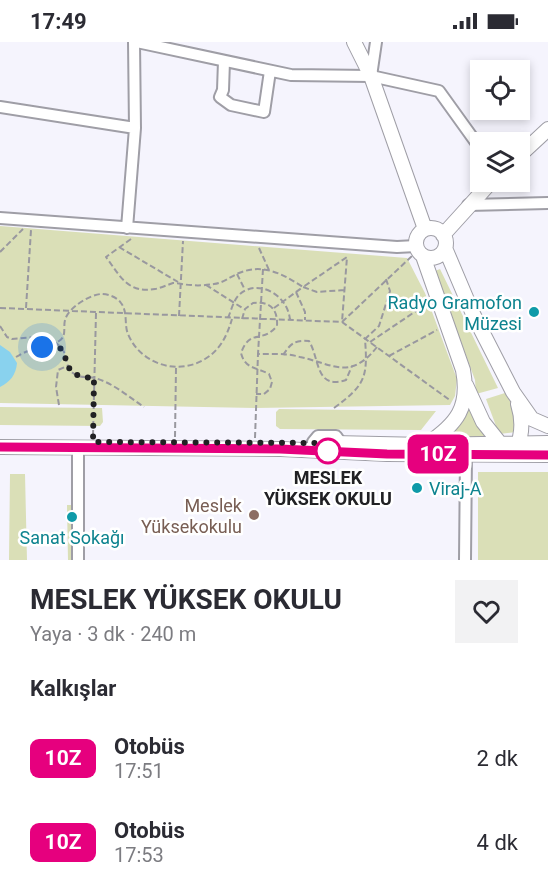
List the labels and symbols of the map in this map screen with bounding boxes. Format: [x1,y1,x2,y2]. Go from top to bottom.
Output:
place label: Radyo Gramofon Müzesi [388,292,522,334]
marker: Radyo Gramofon Müzesi [527,305,541,319]
your location [27,332,57,362]
line badge: 10Z [404,434,472,474]
marker: MESLEK YÜKSEK OKULU [315,438,341,464]
place label: MESLEK YÜKSEK OKULU [264,467,392,509]
place label: Viraj-A [429,478,482,499]
marker: Viraj-A [410,481,424,495]
place label: Meslek Yüksekokulu [141,495,243,537]
marker: Meslek Yüksekokulu [247,508,261,522]
marker: Sanat Sokağı [65,510,79,524]
place label: Sanat Sokağı [20,527,125,548]

